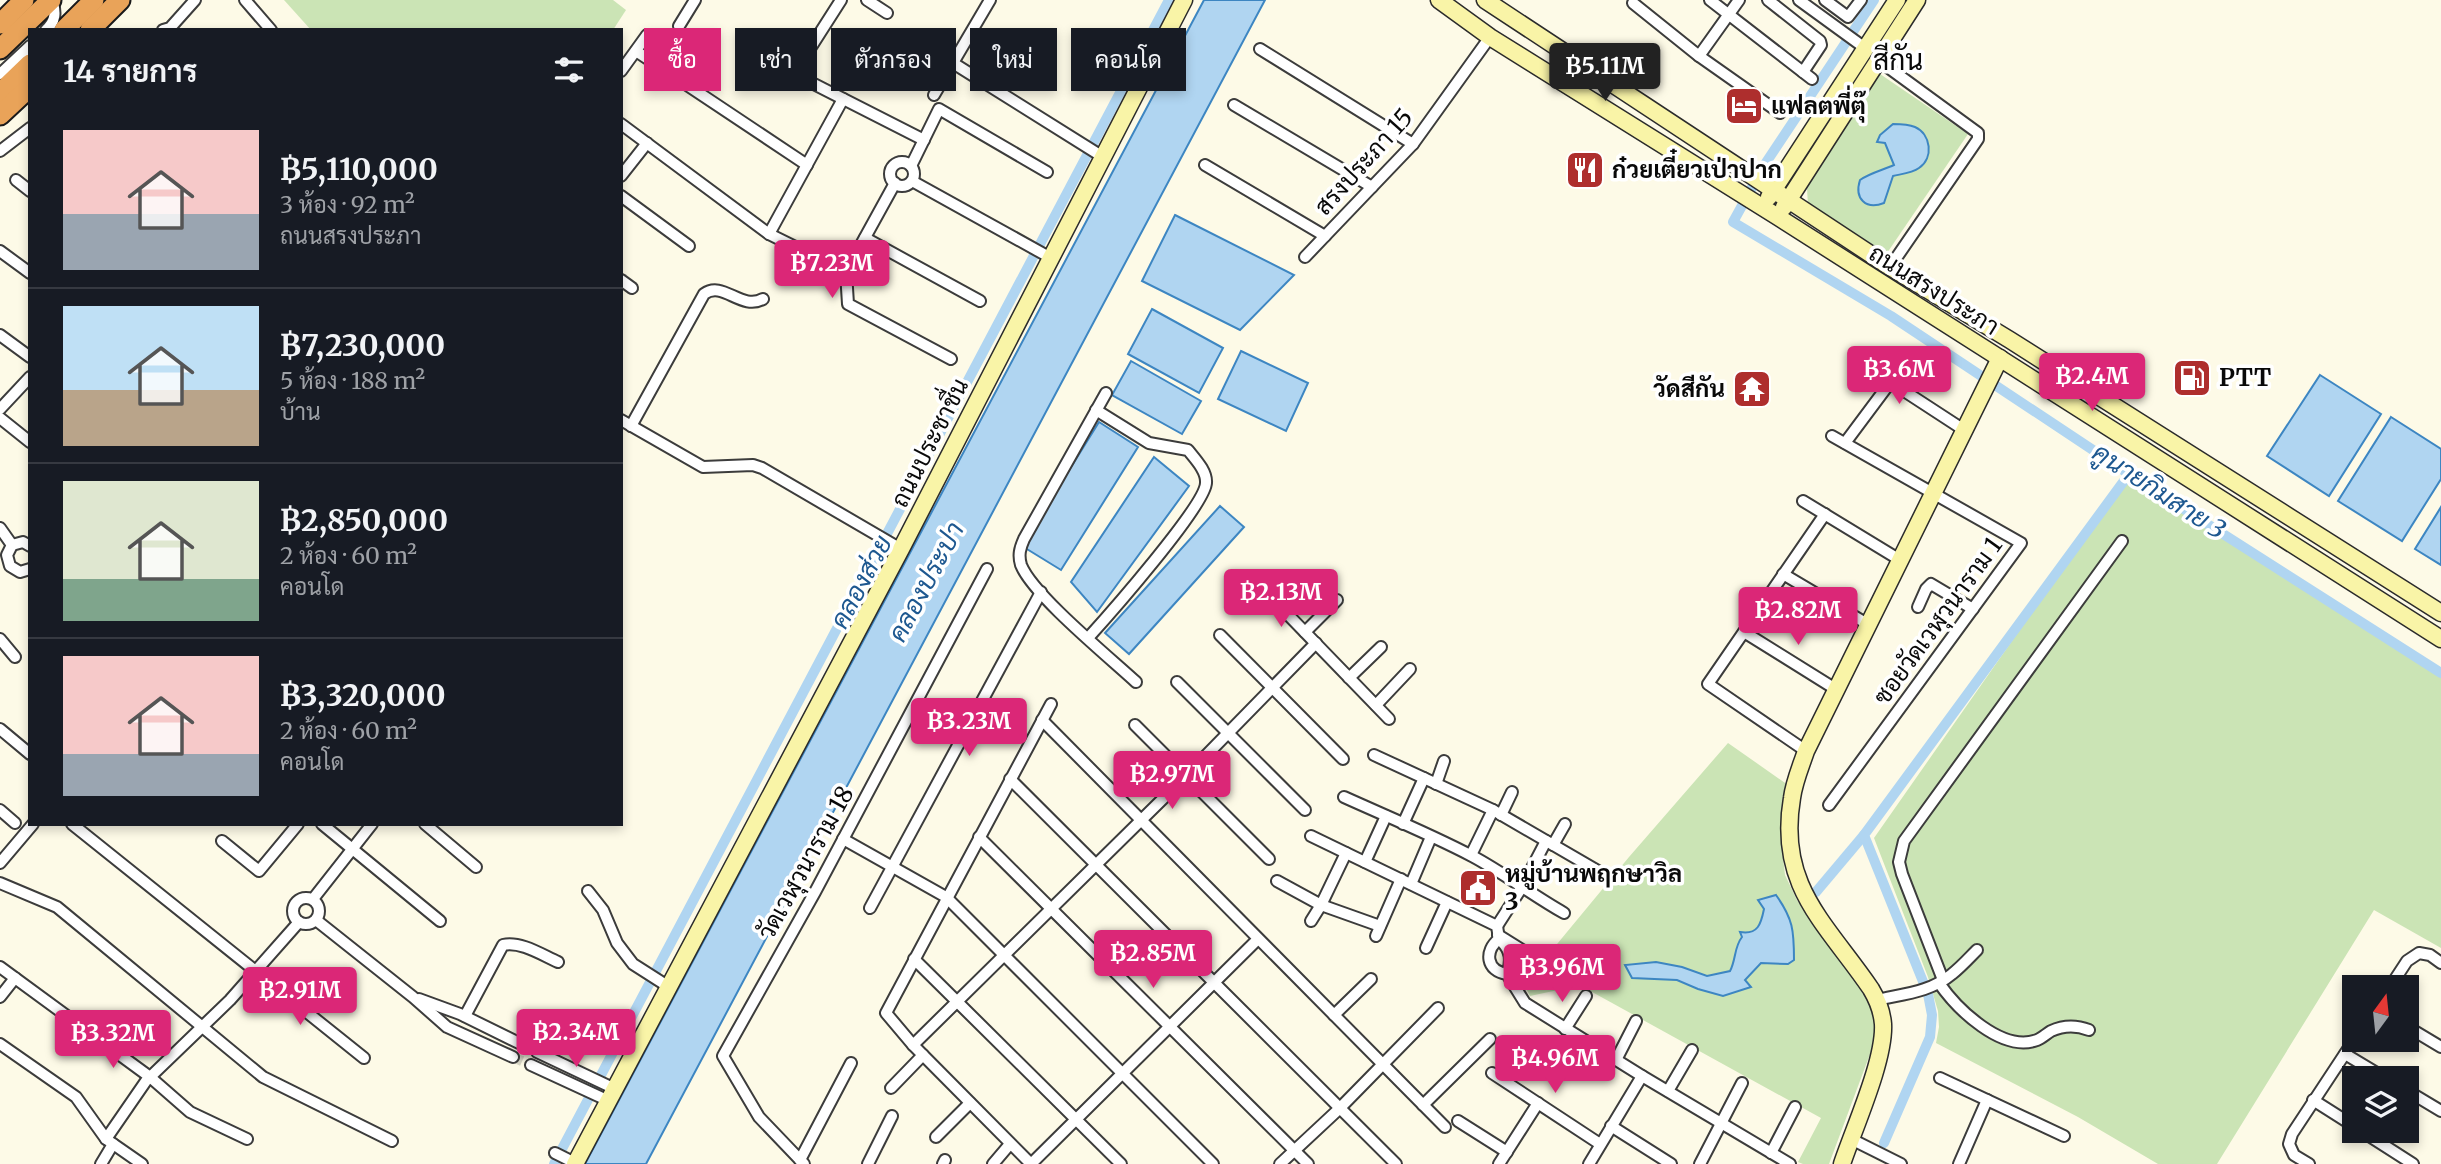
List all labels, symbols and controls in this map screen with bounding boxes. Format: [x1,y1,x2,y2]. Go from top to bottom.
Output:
chip: ซื้อ [644,28,721,91]
chip: เช่า [735,28,817,91]
chip: ตัวกรอง [831,28,956,91]
chip: ใหม่ [970,28,1057,91]
chip: คอนโด [1071,28,1186,91]
district label: สีกัน [1873,42,1923,78]
pin: ฿5.11M [1548,43,1662,103]
icon: filters [550,51,588,89]
text: ฿5.11M [1565,51,1645,80]
text: 14 รายการ [63,52,198,90]
hotel icon: แฟลตพี่ตุ๊ [1723,85,1765,127]
place label: แฟลตพี่ตุ๊ [1771,85,1867,123]
street label: สรงประภา 15 [1308,102,1420,221]
place label: ก๋วยเตี๋ยวเป่าปาก [1612,148,1782,185]
restaurant icon: ก๋วยเตี๋ยวเป่าปาก [1564,149,1606,191]
text: ฿5,110,000 [280,150,438,188]
icon: home [119,158,203,242]
text: 3 ห้อง · 92 m² [280,190,415,219]
text: ถนนสรงประภา [280,221,421,250]
street label: ถนนสรงประภา [1863,237,2005,342]
pin: ฿7.23M [775,240,889,300]
text: ฿7.23M [790,248,874,277]
text: ฿7,230,000 [280,326,445,364]
icon: home [119,334,203,418]
pin: ฿3.6M [1850,346,1948,406]
text: ฿3.6M [1863,354,1935,383]
pin: ฿2.4M [2043,354,2141,413]
fuel station icon: PTT [2171,357,2213,399]
text: ฿2.4M [2055,361,2129,390]
place label: PTT [2219,362,2271,393]
text: 5 ห้อง · 188 m² [280,366,425,395]
temple icon: วัดสีกัน [1731,368,1773,410]
street label: ถนนประชาชื่น [879,371,975,512]
place label: วัดสีกัน [1653,373,1725,404]
text: บ้าน [280,397,321,426]
water label: คูนายกิมสาย 3 [2085,435,2232,548]
text: ฿2,850,000 [280,501,448,539]
icon: home [119,509,203,593]
water label: คลองประปา [880,516,971,647]
water label: คลองส่วย [822,529,899,634]
street label: ซอยวัดเวฬุวนาราม 1 [1866,531,2010,711]
text: 2 ห้อง · 60 m² [280,541,417,570]
pin: ฿2.13M [1224,570,1338,629]
text: คอนโด [280,572,344,601]
text: ฿2.13M [1240,577,1322,606]
pin: ฿2.82M [1741,588,1855,647]
text: ฿2.82M [1755,595,1841,624]
text: ฿3,320,000 [280,676,446,714]
icon: home [119,684,203,768]
pin: ฿3.23M [912,698,1026,758]
text: ฿3.23M [927,706,1011,735]
text: 2 ห้อง · 60 m² [280,716,417,745]
text: คอนโด [280,747,344,776]
pin: ฿2.97M [1115,752,1229,811]
text: ฿2.97M [1129,759,1215,788]
street label: วัดเวฬุวนาราม 18 [751,781,861,945]
place label: หมู่บ้านพฤกษาวิล 3 [1505,858,1682,917]
public building icon: หมู่บ้านพฤกษาวิล 3 [1457,867,1499,909]
pin: ฿2.85M [1096,930,1210,990]
text: ฿2.85M [1110,938,1196,967]
pin: ฿3.96M [1505,944,1619,1004]
text: ฿3.96M [1520,952,1604,981]
pin: ฿2.91M [243,968,357,1027]
text: ฿2.91M [259,975,341,1004]
north arrow [2342,975,2418,1052]
map controls [2342,975,2419,1143]
pin: ฿3.32M [56,1010,170,1070]
pin: ฿2.34M [519,1010,633,1069]
text: ฿2.34M [533,1017,619,1046]
text: ฿3.32M [71,1018,155,1047]
pin: ฿4.96M [1498,1036,1612,1095]
text: ฿4.96M [1511,1043,1599,1072]
button: layers [2342,1066,2419,1143]

